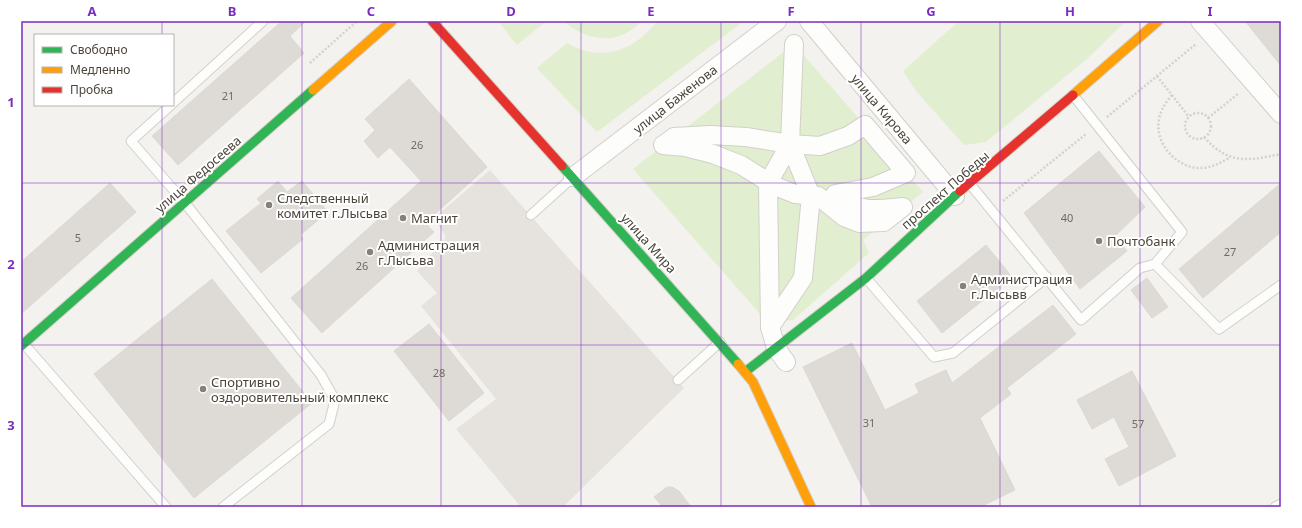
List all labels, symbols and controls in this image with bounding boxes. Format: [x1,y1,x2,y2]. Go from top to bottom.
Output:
text: A [88,2,97,20]
text: B [228,2,236,20]
text: C [367,2,375,20]
text: D [506,2,516,20]
text: E [647,2,655,20]
text: F [787,2,795,20]
text: G [926,2,936,20]
text: H [1065,2,1075,20]
text: I [1207,2,1213,20]
legend [34,34,174,106]
text: Свободно [70,41,128,58]
street label: улица Баженова [629,60,721,138]
text: Медленно [70,61,130,78]
street label: улица Кирова [847,70,917,148]
text: Пробка [70,81,113,98]
house number: 21 [222,88,234,103]
text: 1 [7,93,15,111]
street label: улица Федосеева [151,132,245,216]
house number: 26 [411,137,423,152]
street label: проспект Победы [897,147,993,233]
place label: Следственный комитет г.Лысьва [277,189,387,222]
marker: Следственный комитет г.Лысьва [264,200,274,210]
place label: Магнит [411,209,458,227]
street label: улица Мира [617,209,681,277]
house number: 40 [1061,210,1073,225]
marker: Магнит [398,213,408,223]
house number: 5 [75,230,81,245]
place label: Почтобанк [1107,232,1175,250]
place label: Администрация г.Лысьва [378,236,479,269]
marker: Почтобанк [1094,236,1104,246]
house number: 27 [1224,244,1236,259]
marker: Администрация г.Лысьва [365,247,375,257]
text: 2 [7,255,15,273]
house number: 26 [356,258,368,273]
place label: Администрация г.Лысьвв [971,270,1072,303]
marker: Администрация г.Лысьвв [958,281,968,291]
house number: 28 [433,365,445,380]
place label: Спортивно оздоровительный комплекс [211,373,389,406]
marker: Спортивно оздоровительный комплекс [198,384,208,394]
house number: 31 [863,415,875,430]
text: 3 [7,416,15,434]
house number: 57 [1132,416,1144,431]

